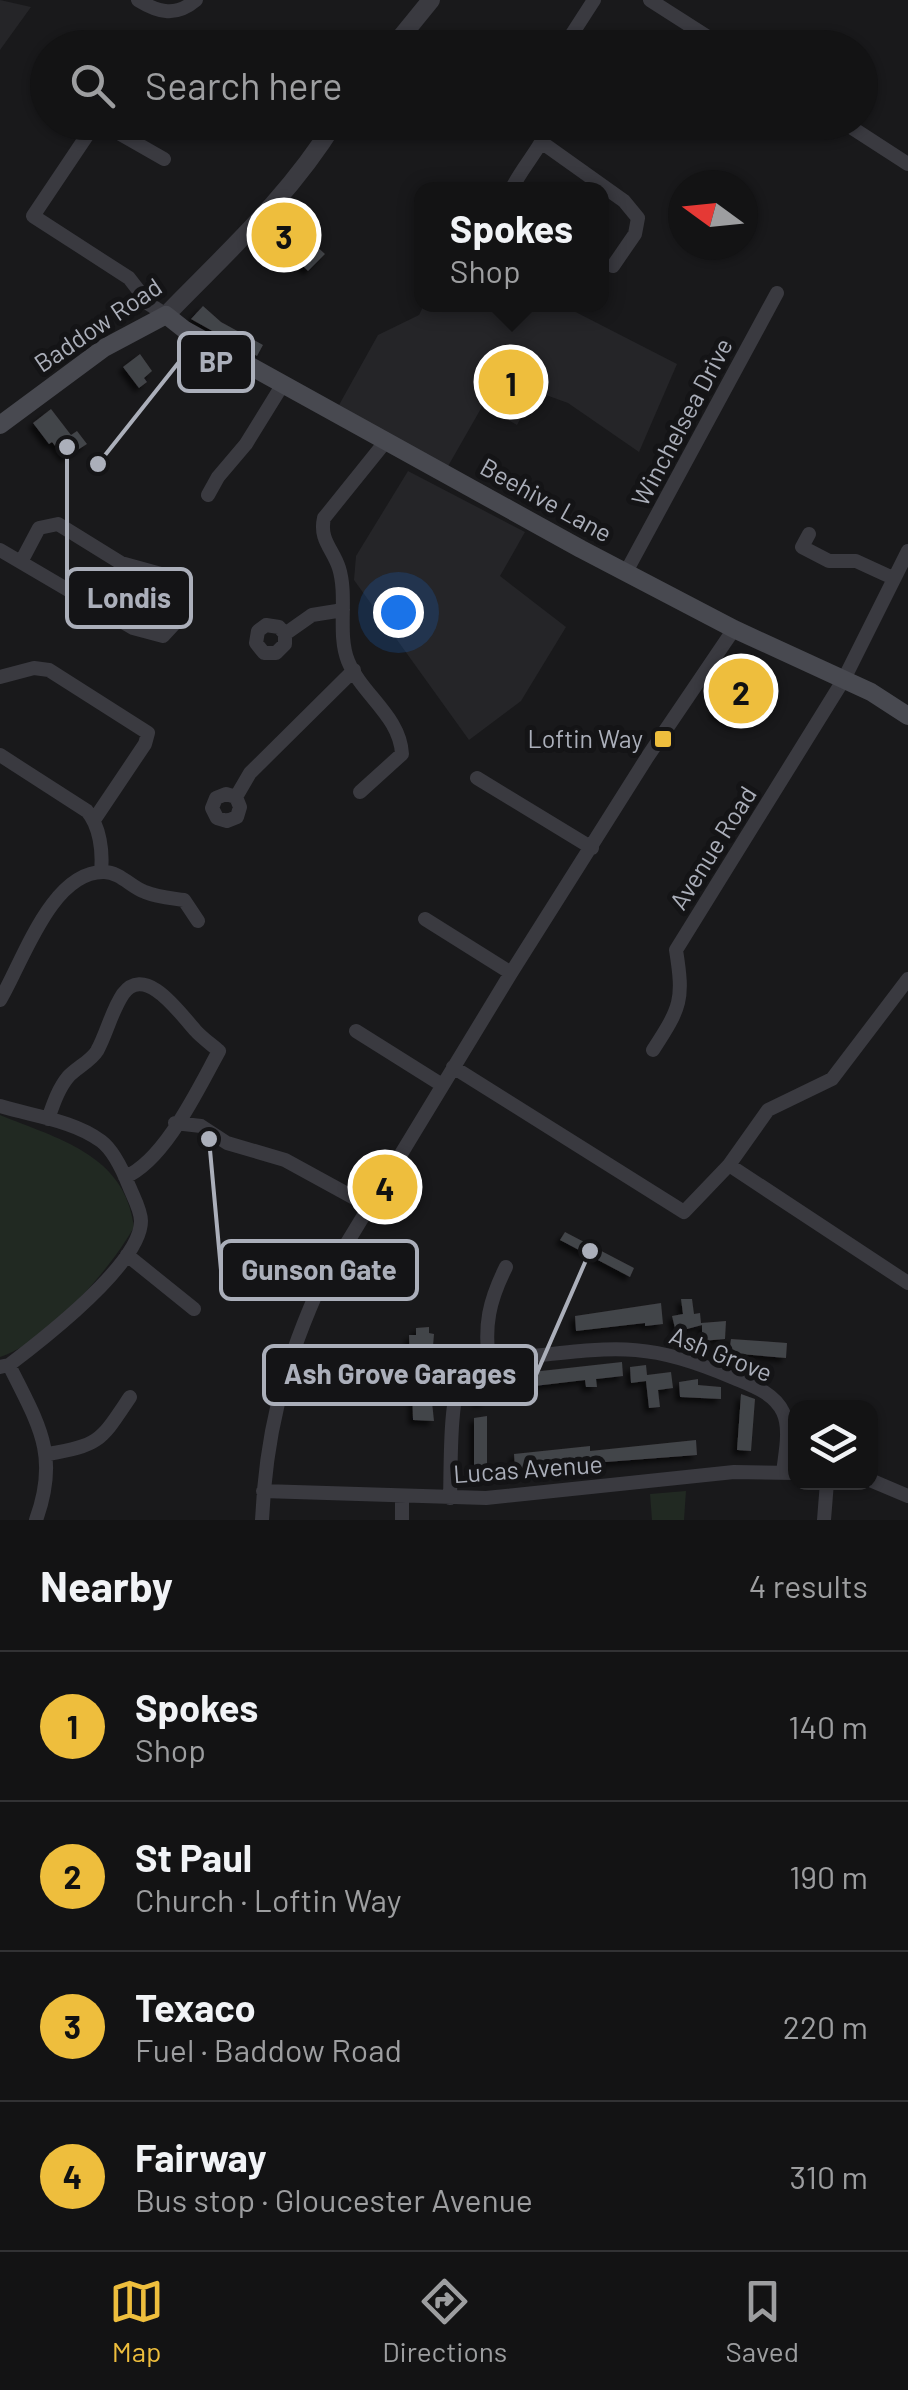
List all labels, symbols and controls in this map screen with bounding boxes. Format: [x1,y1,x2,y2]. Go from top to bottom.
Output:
search box [30,30,878,140]
icon: search [65,58,120,113]
text: Search here [145,62,343,108]
north arrow [668,170,758,260]
popup [414,182,609,312]
pin: 3 [252,198,316,272]
text: Spokes [450,205,573,251]
text: Shop [450,251,521,289]
street label: Baddow Road [28,271,167,378]
callout: BP [179,333,253,391]
street label: Winchelsea Drive [624,333,738,511]
text: BP [199,344,233,378]
pin: 1 [478,344,544,420]
street label: Beehive Lane [476,451,617,548]
callout: Londis [67,569,191,627]
text: Londis [87,580,171,614]
your location [373,587,424,638]
pin: 2 [708,654,774,728]
place label: Loftin Way [528,723,643,753]
marker: Loftin Way [652,728,674,750]
street label: Avenue Road [662,780,762,915]
pin: 4 [352,1150,418,1224]
callout: Gunson Gate [221,1241,417,1299]
text: Gunson Gate [241,1252,397,1286]
street label: Ash Grove [666,1319,777,1387]
callout: Ash Grove Garages [264,1346,536,1404]
text: Ash Grove Garages [284,1356,516,1390]
map controls [788,1400,878,1490]
button: layers [788,1400,878,1490]
street label: Lucas Avenue [452,1448,604,1488]
text: Nearby [40,1560,173,1610]
text: 4 results [749,1566,868,1604]
text: Spokes [135,1684,258,1730]
text: 1 [67,1707,78,1745]
text: 140 m [788,1707,868,1745]
text: Shop [135,1730,206,1768]
text: St Paul [135,1834,252,1880]
text: 2 [64,1857,81,1895]
text: 190 m [789,1857,868,1895]
text: Church · Loftin Way [135,1880,401,1918]
text: Texaco [135,1984,256,2030]
text: 3 [64,2007,81,2045]
text: 220 m [783,2007,868,2045]
text: Fuel · Baddow Road [135,2030,402,2068]
text: Fairway [135,2134,267,2180]
text: 4 [63,2157,82,2195]
text: 310 m [790,2157,868,2195]
text: Bus stop · Gloucester Avenue [135,2180,533,2218]
tab: Map [109,2274,164,2368]
tab: Directions [382,2274,507,2368]
tab: Saved [725,2274,799,2368]

